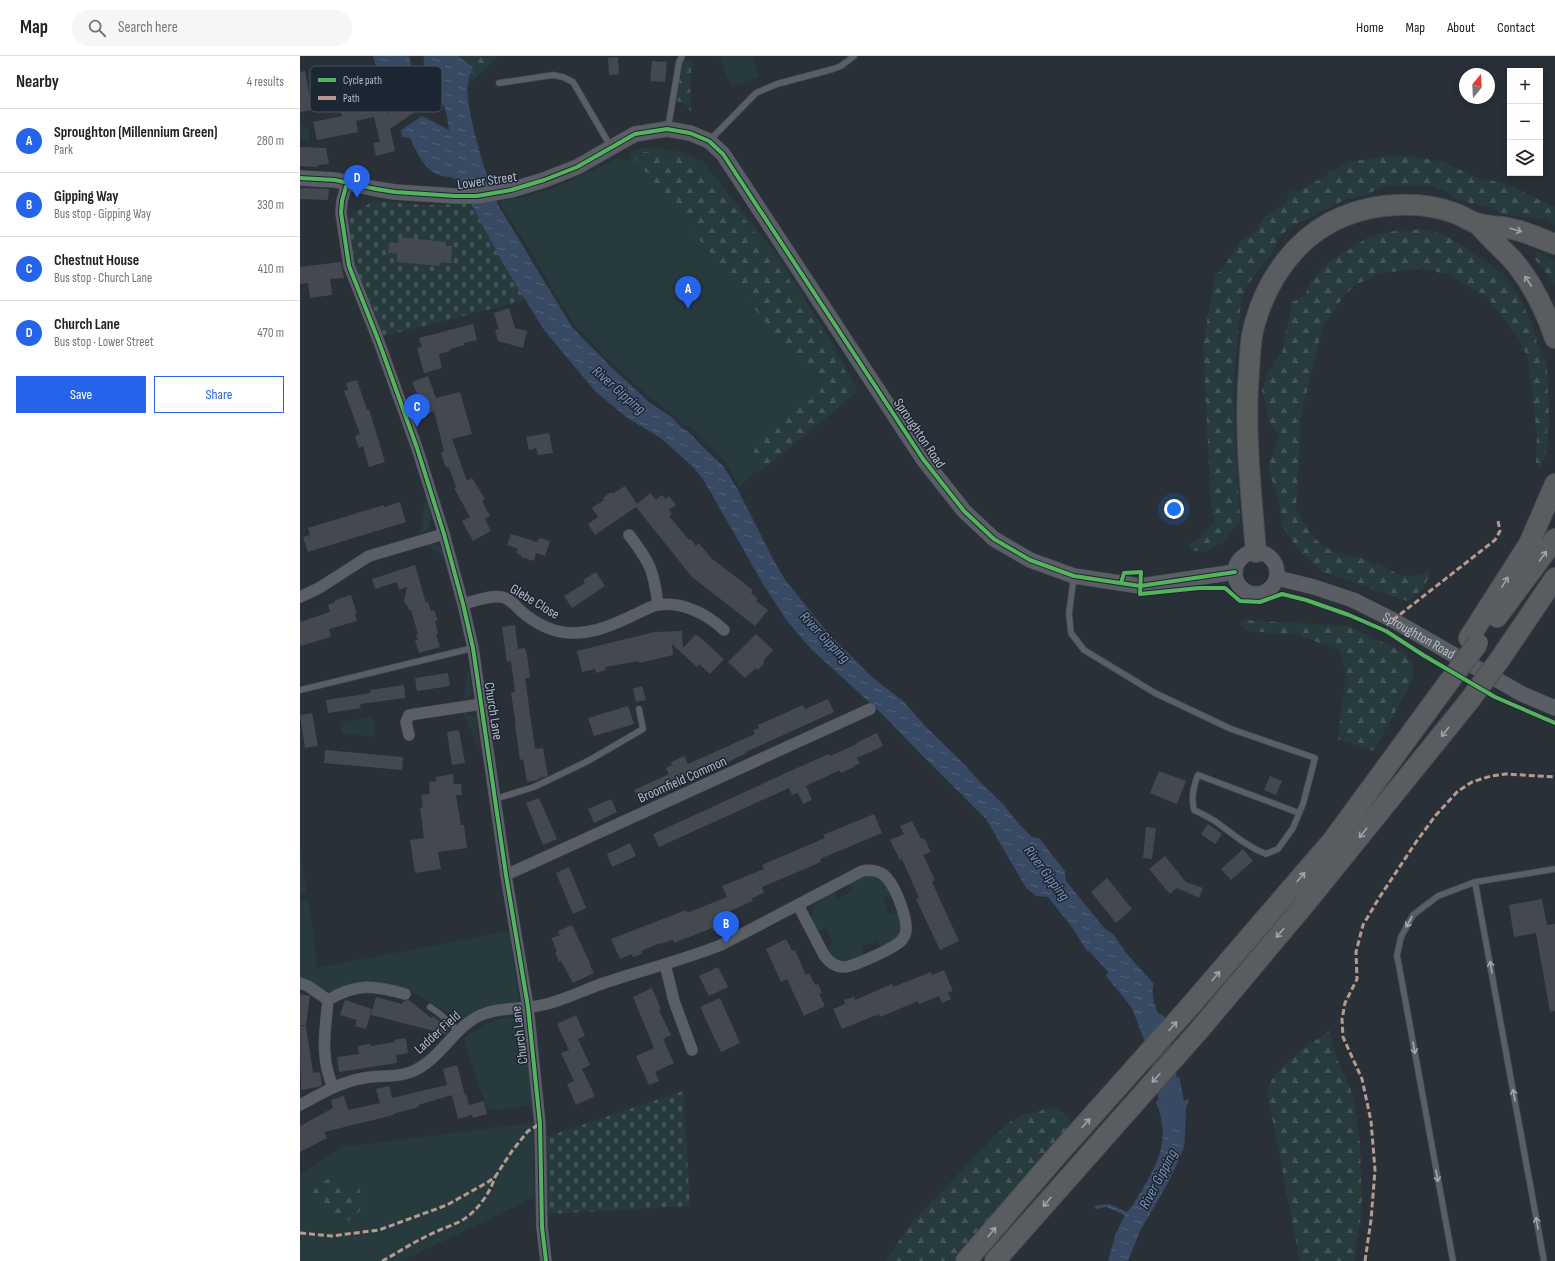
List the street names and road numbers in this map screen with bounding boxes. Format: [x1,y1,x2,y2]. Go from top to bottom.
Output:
street label: Lower Street [456,168,518,193]
street label: Sproughton Road [890,395,949,472]
street label: Glebe Close [507,580,563,623]
street label: Sproughton Road [1380,608,1458,663]
street label: Church Lane [481,681,506,741]
street label: Broomfield Common [635,752,729,807]
street label: Church Lane [507,1005,531,1065]
street label: Ladder Field [411,1007,464,1058]

